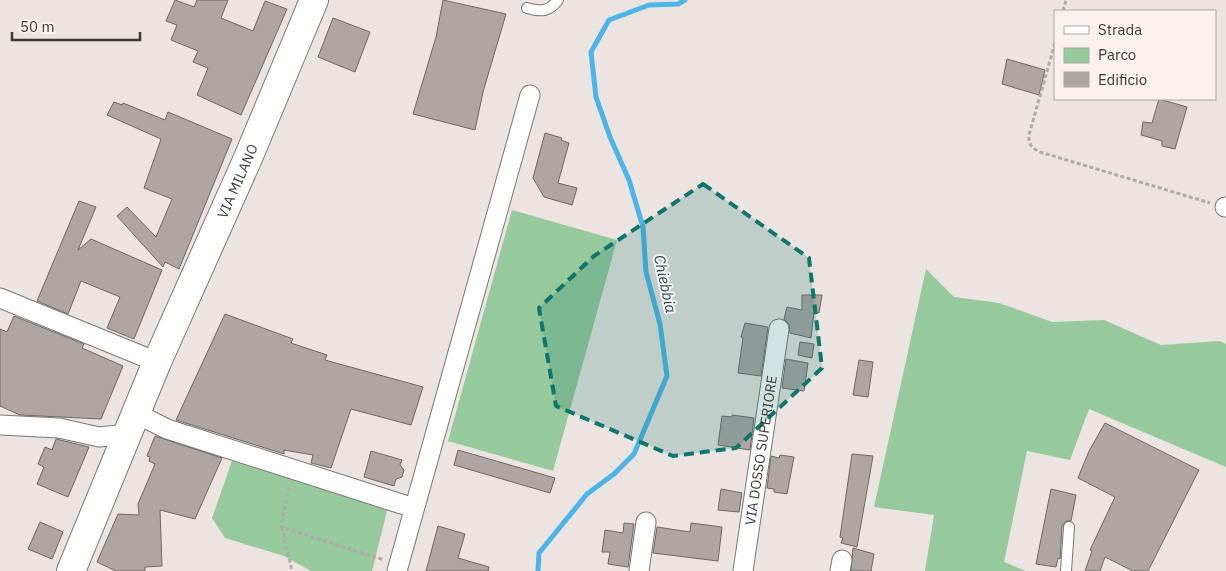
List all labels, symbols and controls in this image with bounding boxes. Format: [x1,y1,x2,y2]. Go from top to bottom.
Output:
scale bar [12,10,140,42]
legend [1054,10,1216,100]
text: 50 m [20,17,55,36]
text: Strada [1098,20,1142,39]
text: Parco [1098,45,1136,64]
text: Edificio [1098,70,1147,89]
street label: VIA MILANO [213,141,262,221]
water label: Chiebbia [650,253,681,315]
street label: VIA DOSSO SUPERIORE [741,374,781,526]

